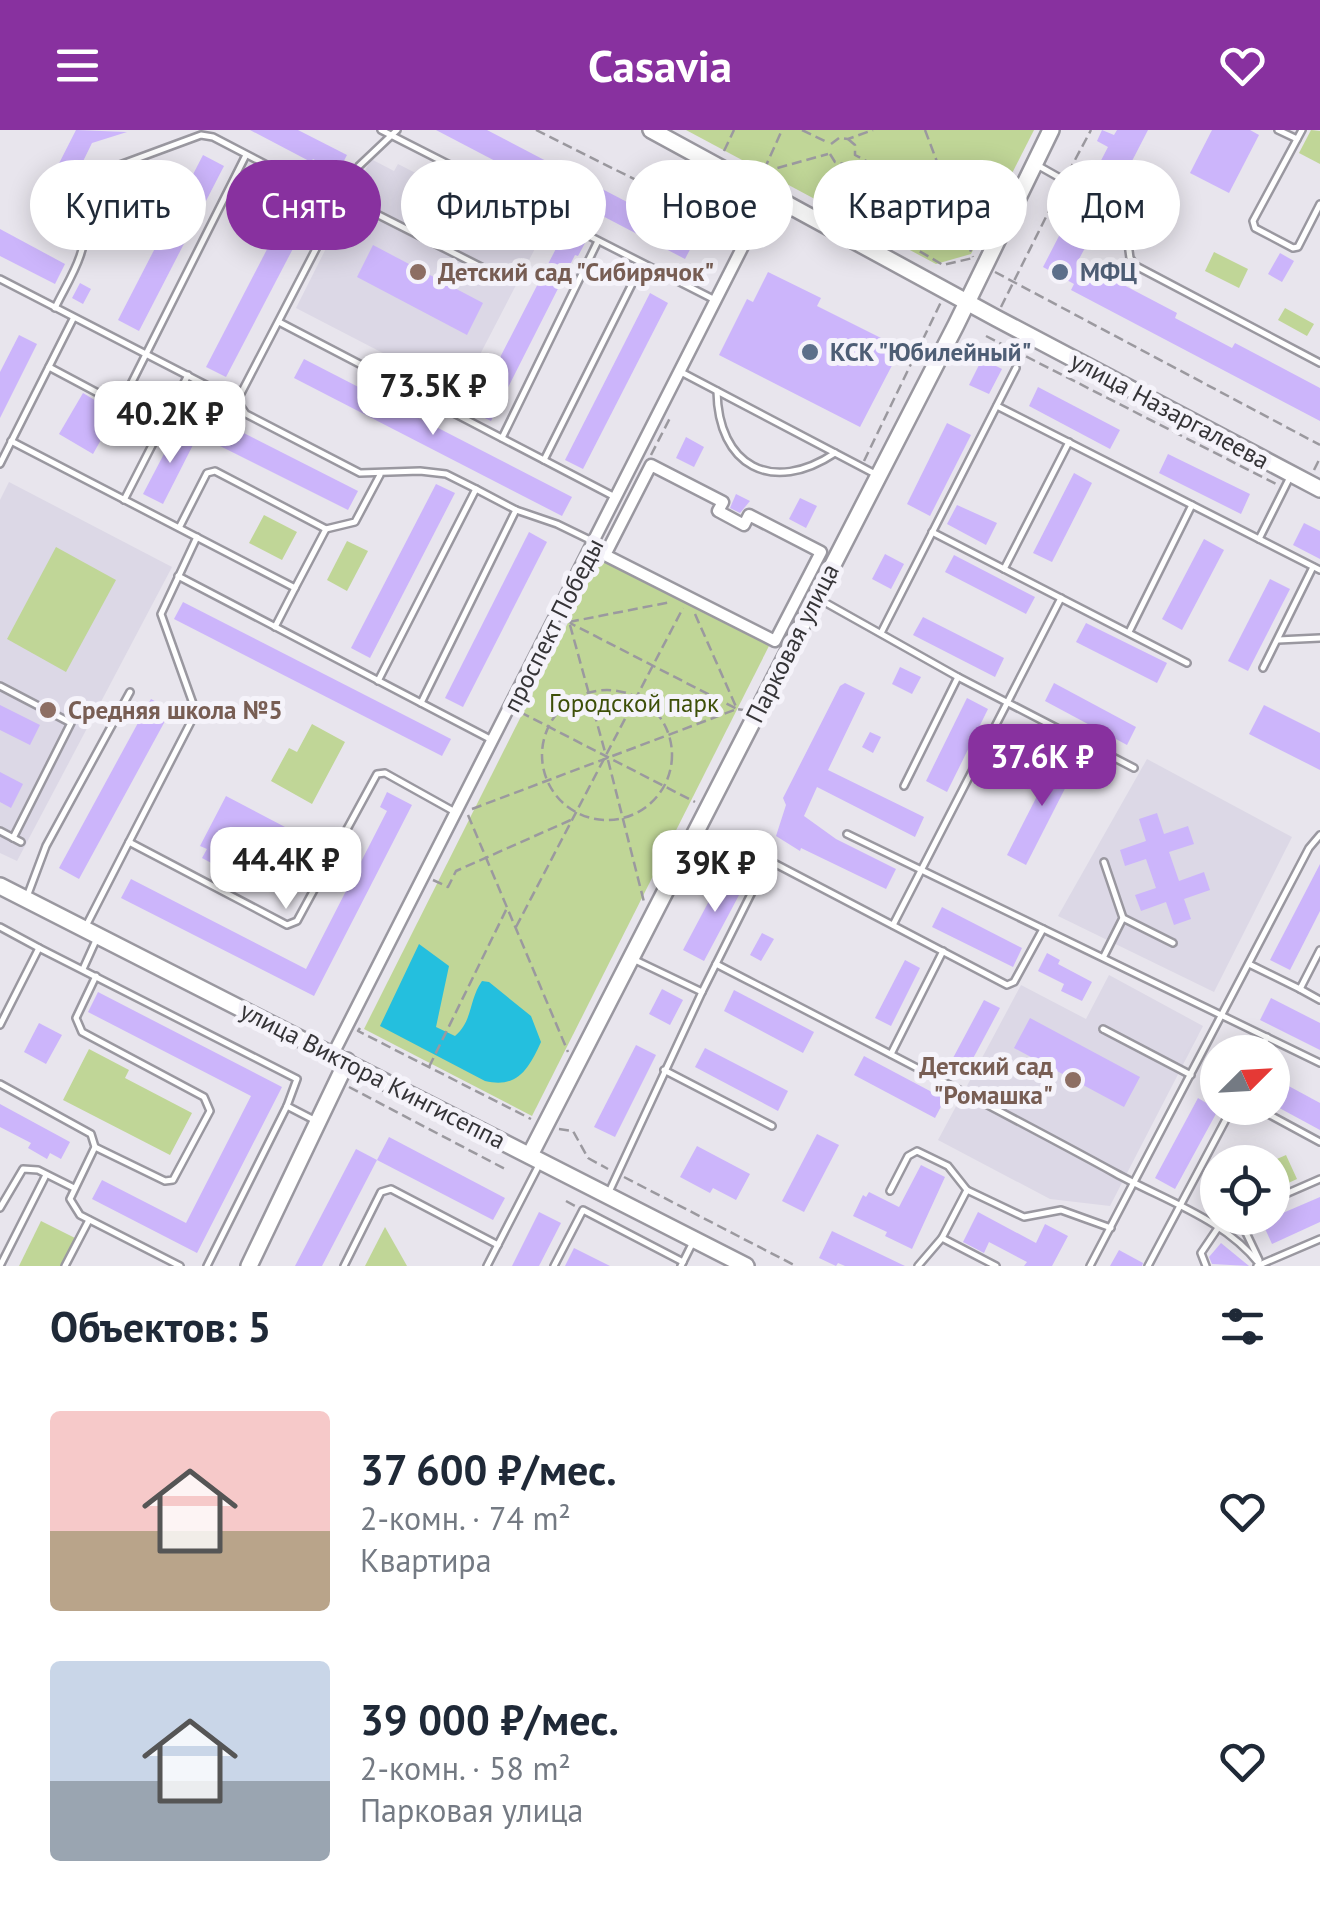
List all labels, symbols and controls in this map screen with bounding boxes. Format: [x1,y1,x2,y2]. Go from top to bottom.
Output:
text: Casavia [588,36,732,94]
icon: menu [50,38,105,93]
icon: heart [1215,38,1270,93]
chip: Купить [30,160,206,250]
chip: Снять [226,160,381,250]
chip: Фильтры [401,160,606,250]
chip: Новое [626,160,793,250]
chip: Квартира [813,160,1027,250]
chip: Дом [1047,160,1180,250]
place label: Детский сад "Сибирячок" [438,256,714,288]
place label: МФЦ [1080,256,1137,288]
marker: Детский сад "Сибирячок" [407,261,429,283]
marker: МФЦ [1049,261,1071,283]
place label: КСК "Юбилейный" [830,336,1032,368]
marker: КСК "Юбилейный" [799,341,821,363]
street label: улица Назаргалеева [1065,344,1275,476]
pin: 73.5K ₽ [341,353,525,438]
text: 73.5K ₽ [379,364,487,406]
pin: 40.2K ₽ [78,381,262,466]
text: 40.2K ₽ [116,392,224,434]
street label: проспект Победы [495,533,611,717]
street label: Парковая улица [738,558,846,728]
park label: Городской парк [549,687,719,719]
place label: Средняя школа №5 [68,694,283,726]
marker: Средняя школа №5 [37,699,59,721]
pin: 37.6K ₽ [950,724,1134,809]
text: 37.6K ₽ [990,735,1094,777]
pin: 44.4K ₽ [194,827,378,912]
pin: 39K ₽ [645,830,785,915]
text: 44.4K ₽ [232,838,340,880]
text: 39K ₽ [674,841,756,883]
street label: улица Виктора Кингисеппа [235,994,511,1156]
north arrow [1200,1035,1290,1125]
map controls [1200,1035,1290,1235]
place label: Детский сад "Ромашка" [919,1050,1053,1111]
marker: Детский сад "Ромашка" [1062,1069,1084,1091]
button: locate [1200,1145,1290,1235]
text: Объектов: 5 [50,1299,271,1354]
icon: filters [1215,1299,1270,1354]
text: 37 600 ₽/мес. [360,1442,617,1497]
icon: home [130,1451,250,1571]
icon: heart [1215,1484,1270,1539]
text: 2-комн. · 74 m² [360,1497,571,1539]
text: Квартира [360,1539,492,1581]
text: 39 000 ₽/мес. [360,1692,619,1747]
icon: home [130,1701,250,1821]
icon: heart [1215,1734,1270,1789]
text: 2-комн. · 58 m² [360,1747,571,1789]
text: Парковая улица [360,1789,583,1831]

